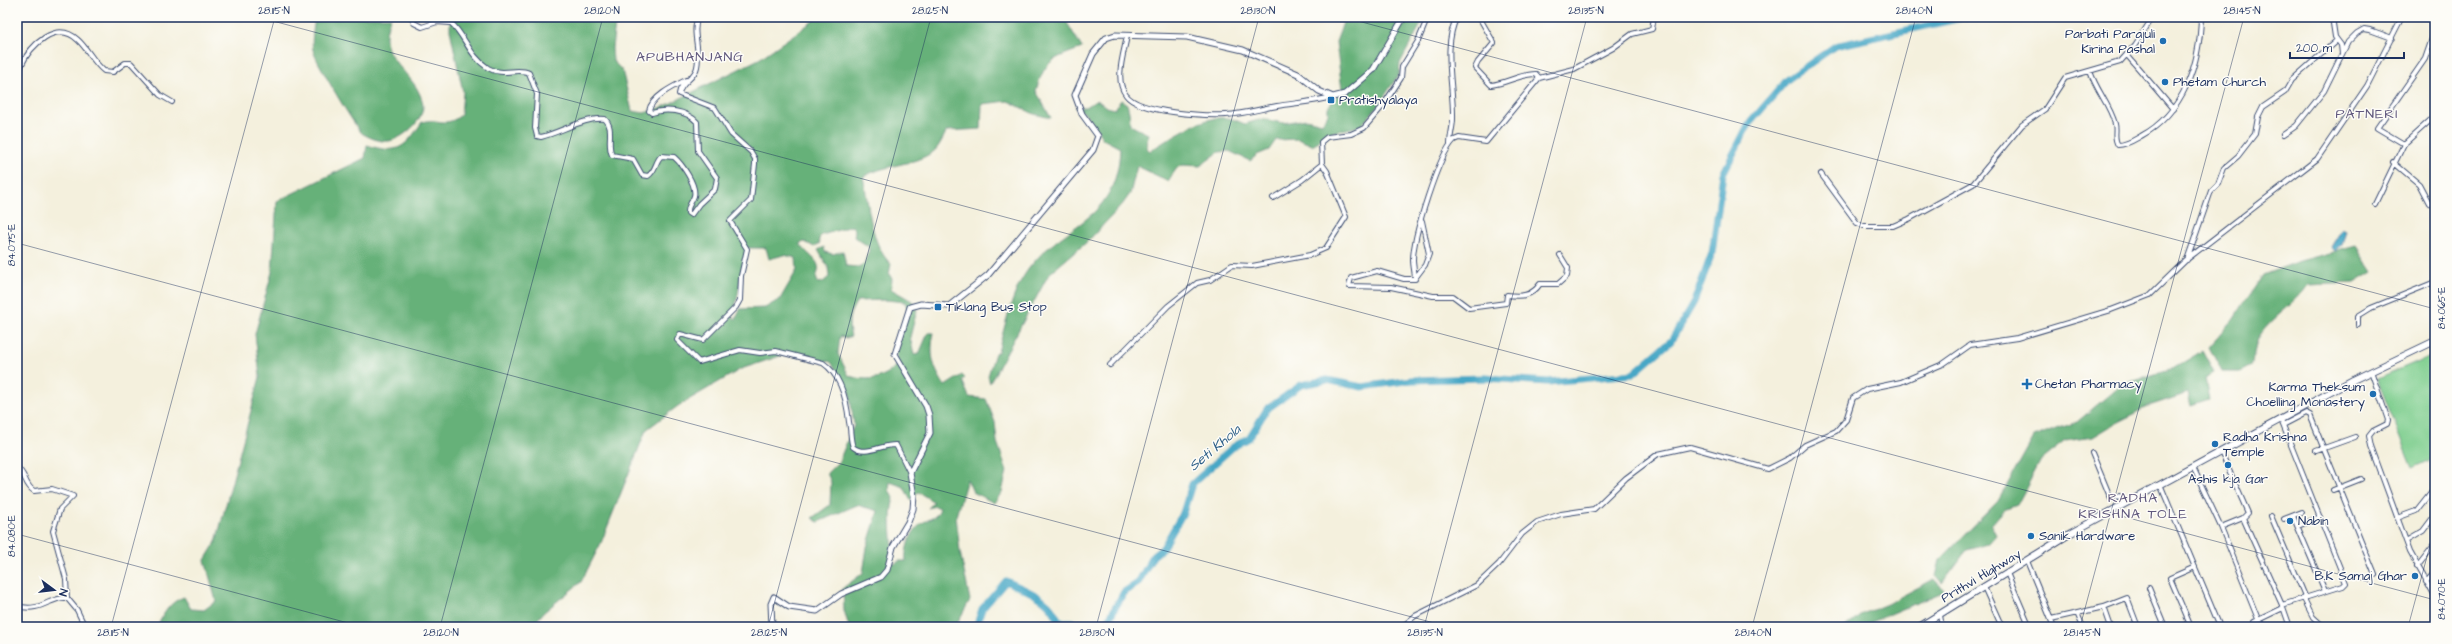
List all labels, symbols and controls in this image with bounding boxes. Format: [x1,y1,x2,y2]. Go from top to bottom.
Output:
text: 28.115°N [258,4,290,18]
text: 28.120°N [584,4,620,18]
text: 28.125°N [912,4,948,18]
text: 28.130°N [1241,4,1275,18]
text: 28.135°N [1568,4,1604,18]
text: 28.140°N [1896,4,1932,18]
text: 28.145°N [2223,4,2261,18]
place label: Parbati Parajuli Kirina Pashal [2065,25,2155,58]
scale bar [2290,34,2404,60]
marker: Parbati Parajuli Kirina Pashal [2158,36,2168,46]
text: 200 m [2296,40,2333,57]
district label: APUBHANJANG [636,47,744,67]
place label: Phetam Church [2173,73,2267,91]
marker: Phetam Church [2160,77,2170,87]
place label: Pratishyalaya [1339,91,1418,110]
marker: Pratishyalaya [1326,95,1336,105]
district label: PATNERI [2336,104,2398,124]
text: 84.075°E [5,224,19,266]
text: 84.065°E [2435,287,2449,329]
place label: Tiklang Bus Stop [946,298,1047,317]
marker: Tiklang Bus Stop [933,302,943,312]
place label: Chetan Pharmacy [2035,375,2142,394]
place label: Karma Theksum Choelling Monastery [2246,378,2366,412]
marker: Chetan Pharmacy [2022,379,2032,389]
marker: Karma Theksum Choelling Monastery [2368,389,2378,399]
water label: Seti Khola [1185,420,1246,476]
place label: Radha Krishna Temple [2223,428,2307,461]
marker: Radha Krishna Temple [2210,439,2220,449]
marker: Ashis kja Gar [2223,460,2233,470]
place label: Ashis kja Gar [2188,470,2268,488]
district label: RADHA KRISHNA TOLE [2078,488,2188,524]
place label: Nabin [2298,512,2329,530]
text: 84.080°E [5,515,19,557]
marker: Nabin [2285,516,2295,526]
place label: Sanik Hardware [2039,527,2135,545]
marker: Sanik Hardware [2026,531,2036,541]
street label: Prithvi Highway [1938,545,2025,608]
place label: B.K Samaj Ghar [2314,567,2407,585]
north arrow [34,570,74,610]
marker: B.K Samaj Ghar [2410,571,2420,581]
text: 84.070°E [2435,578,2449,620]
text: N [55,587,71,598]
text: 28.115°N [97,626,129,640]
text: 28.120°N [423,626,459,640]
text: 28.125°N [751,626,787,640]
text: 28.130°N [1080,626,1114,640]
text: 28.135°N [1407,626,1443,640]
text: 28.140°N [1735,626,1771,640]
text: 28.145°N [2063,626,2101,640]

